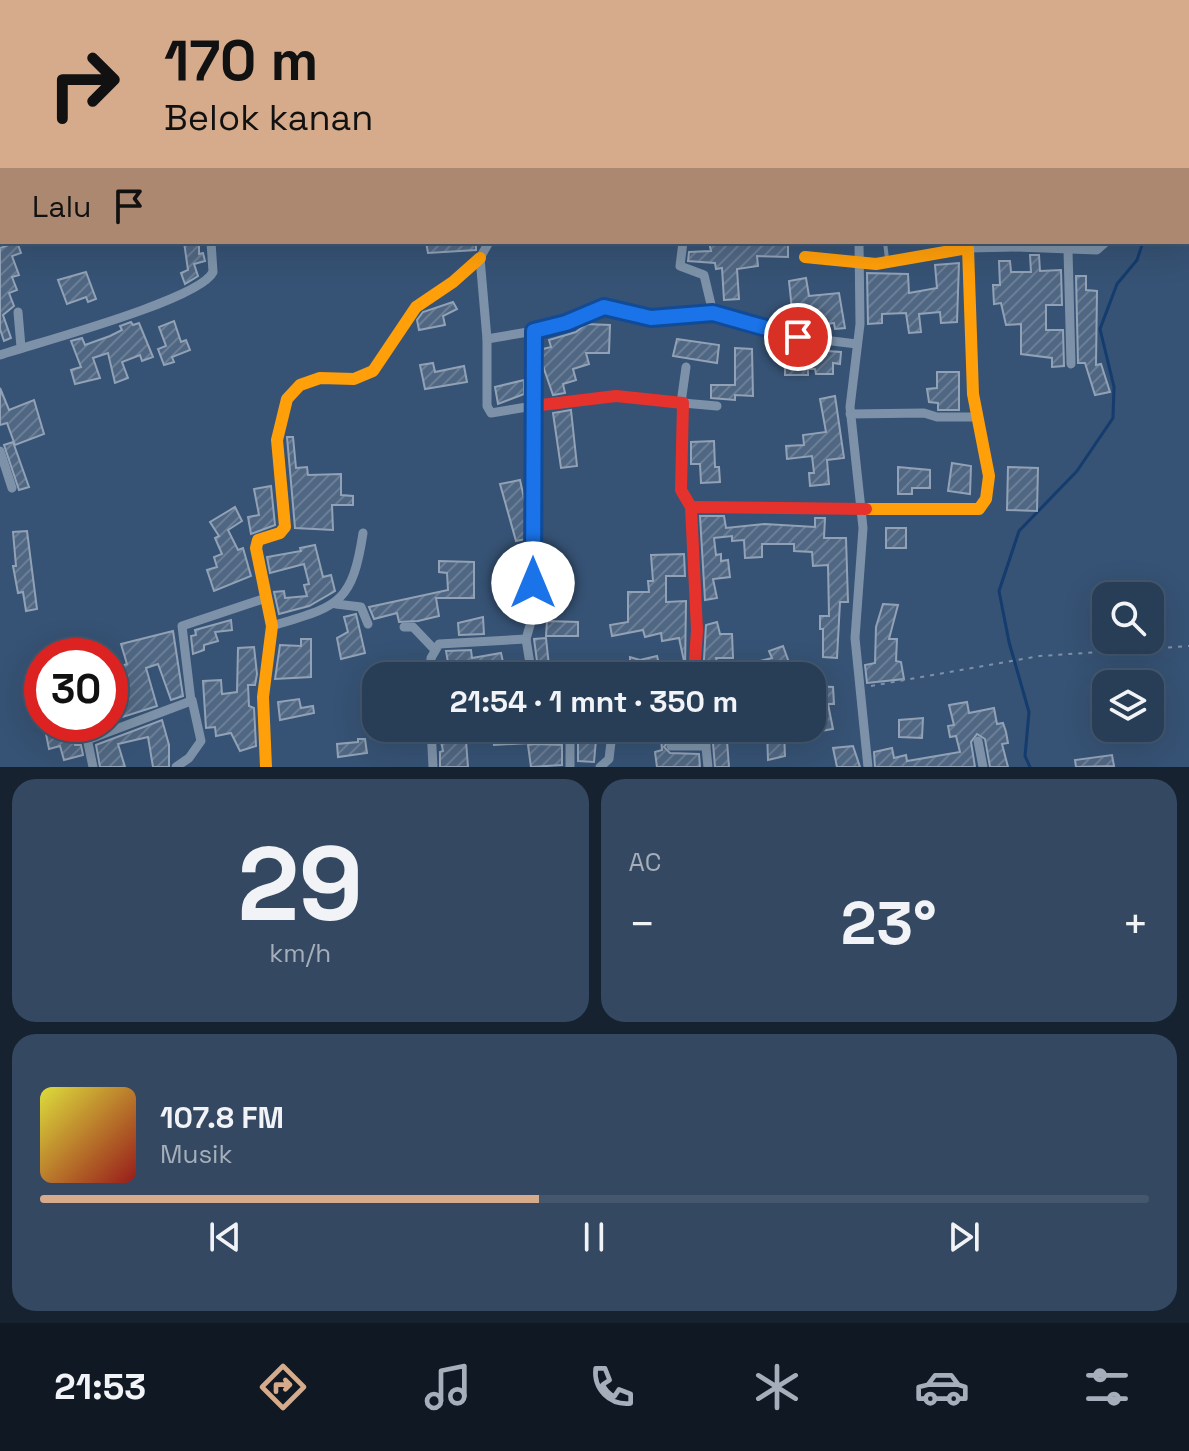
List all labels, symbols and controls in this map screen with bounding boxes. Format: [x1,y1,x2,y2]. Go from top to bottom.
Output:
text: 170 m [164,25,318,96]
icon: right [32,32,136,136]
text: Belok kanan [164,95,373,141]
icon: arrive [107,184,151,228]
text: Lalu [32,187,91,226]
pin [764,303,832,371]
icon: arrive [776,315,820,359]
position arrow [491,541,575,625]
map controls [1092,582,1164,742]
button: search [1092,582,1164,654]
speed limit sign: 30 [24,638,128,742]
button: layers [1092,670,1164,742]
text: 21:54 · 1 mnt · 350 m [450,682,738,721]
text: 29 [237,818,363,950]
text: AC [629,845,661,879]
text: 23° [841,885,937,962]
text: − [629,896,656,952]
text: + [1122,896,1149,952]
text: km/h [269,936,331,970]
text: 107.8 FM [160,1098,284,1137]
text: Musik [160,1137,232,1171]
icon: previous [203,1215,247,1259]
icon: pause [572,1215,616,1259]
icon: next [942,1215,986,1259]
icon: directions [255,1359,311,1415]
icon: music [420,1359,476,1415]
icon: phone [584,1359,640,1415]
icon: climate [749,1359,805,1415]
icon: car [914,1359,970,1415]
icon: filters [1079,1359,1135,1415]
text: 21:53 [54,1364,146,1410]

